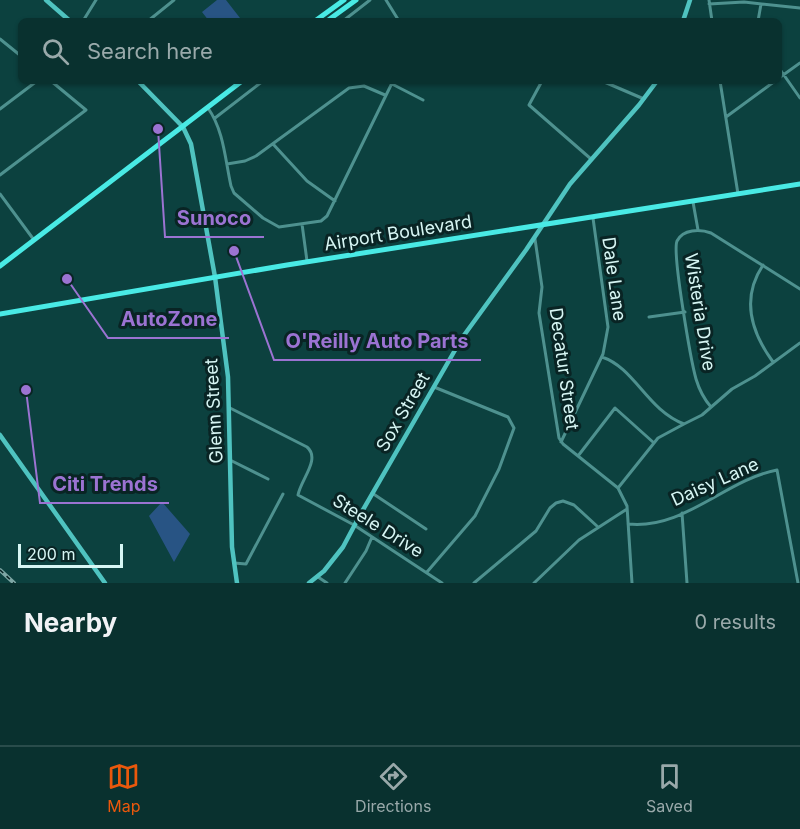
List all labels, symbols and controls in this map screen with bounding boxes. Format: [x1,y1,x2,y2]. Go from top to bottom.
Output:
search box [18,18,782,84]
icon: search [39,35,72,68]
text: Search here [87,38,213,64]
callout: Sunoco [165,199,264,237]
text: Sunoco [177,206,251,230]
street label: Airport Boulevard [323,210,473,255]
street label: Dale Lane [598,236,631,322]
street label: Wisteria Drive [681,251,720,372]
callout: AutoZone [108,300,229,338]
street label: Decatur Street [546,306,583,432]
text: AutoZone [121,307,217,331]
callout: O'Reilly Auto Parts [274,322,481,360]
text: O'Reilly Auto Parts [286,329,468,353]
street label: Glenn Street [200,358,227,464]
street label: Sox Street [372,368,434,455]
street label: Daisy Lane [668,453,762,510]
callout: Citi Trends [40,465,169,503]
text: Citi Trends [52,472,158,496]
street label: Steele Drive [329,489,427,562]
scale bar [18,541,123,568]
text: 200 m [27,544,75,564]
text: Nearby [24,607,117,638]
text: 0 results [694,610,776,634]
tab: Map [107,760,141,816]
tab: Directions [355,760,431,816]
tab: Saved [646,760,693,816]

